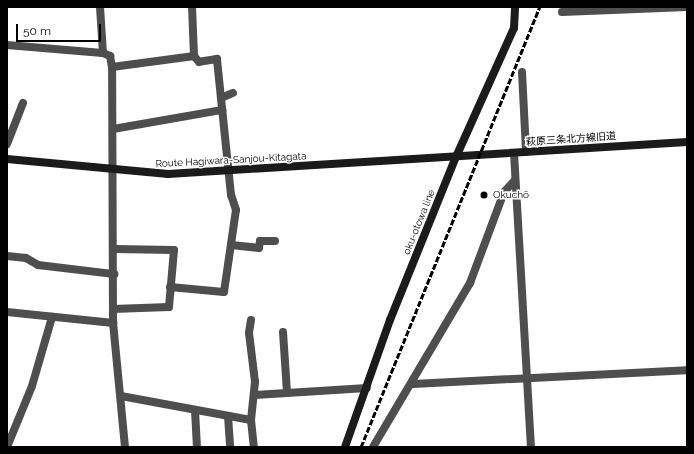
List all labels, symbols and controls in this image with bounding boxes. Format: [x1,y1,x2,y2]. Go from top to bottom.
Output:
scale bar [18,16,103,42]
text: 50 m [23,24,51,38]
street label: 萩原三条北方線旧道 [526,130,616,148]
street label: Route Hagiwara-Sanjou-Kitagata [155,150,307,170]
street label: oku-otowa line [401,188,437,256]
marker: Okuchō [478,189,490,201]
place label: Okuchō [493,189,529,201]

